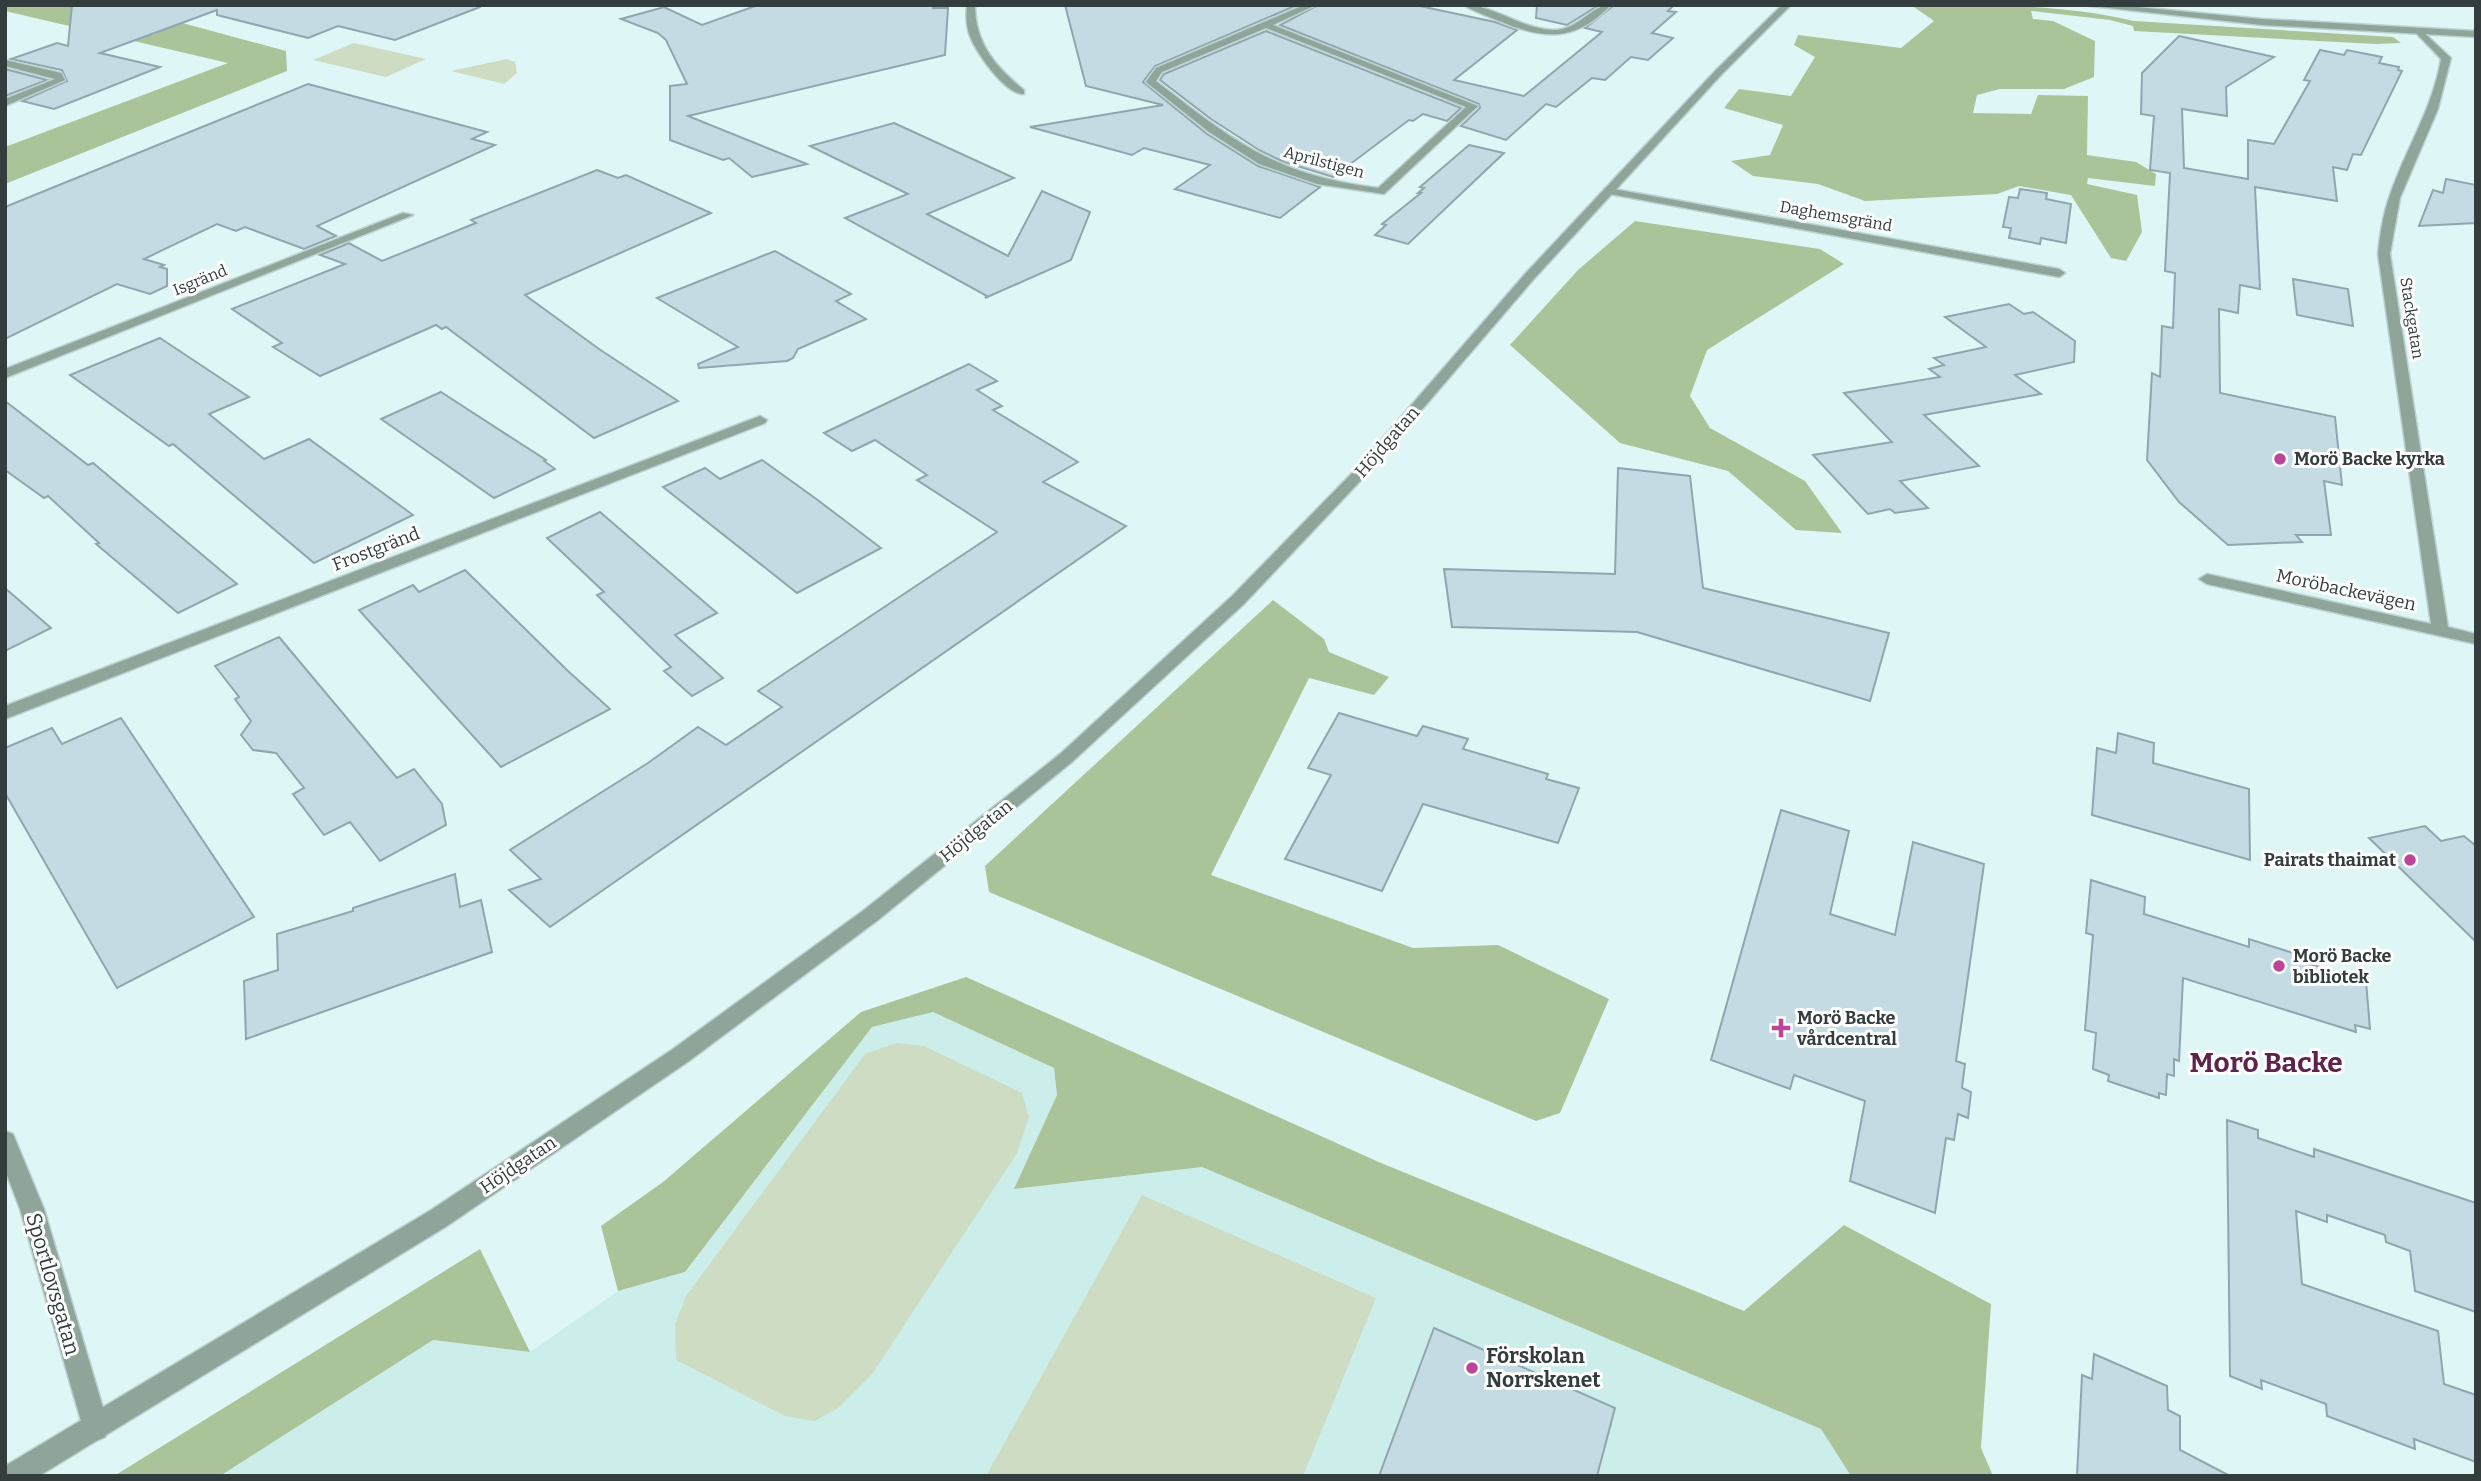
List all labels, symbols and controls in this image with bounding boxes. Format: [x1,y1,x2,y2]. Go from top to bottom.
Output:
street label: Aprilstigen [1282,142,1366,182]
street label: Daghemsgränd [1778,197,1894,235]
street label: Isgränd [170,260,230,299]
street label: Stackgatan [2396,276,2428,360]
street label: Höjdgatan [1350,401,1424,482]
place label: Morö Backe kyrka [2294,448,2445,470]
marker: Morö Backe kyrka [2272,451,2288,467]
street label: Frostgränd [329,522,423,576]
street label: Moröbackevägen [2274,564,2418,616]
street label: Höjdgatan [935,795,1017,867]
place label: Pairats thaimat [2264,849,2396,871]
marker: Pairats thaimat [2402,852,2418,868]
place label: Morö Backe bibliotek [2293,945,2392,988]
marker: Morö Backe bibliotek [2271,958,2287,974]
place label: Morö Backe vårdcentral [1796,1007,1897,1050]
marker: Morö Backe vårdcentral [1771,1018,1791,1038]
district label: Morö Backe [2189,1046,2343,1079]
street label: Höjdgatan [476,1131,561,1198]
street label: Sportlovsgatan [20,1210,86,1358]
place label: Förskolan Norrskenet [1486,1343,1601,1393]
marker: Förskolan Norrskenet [1464,1360,1480,1376]

